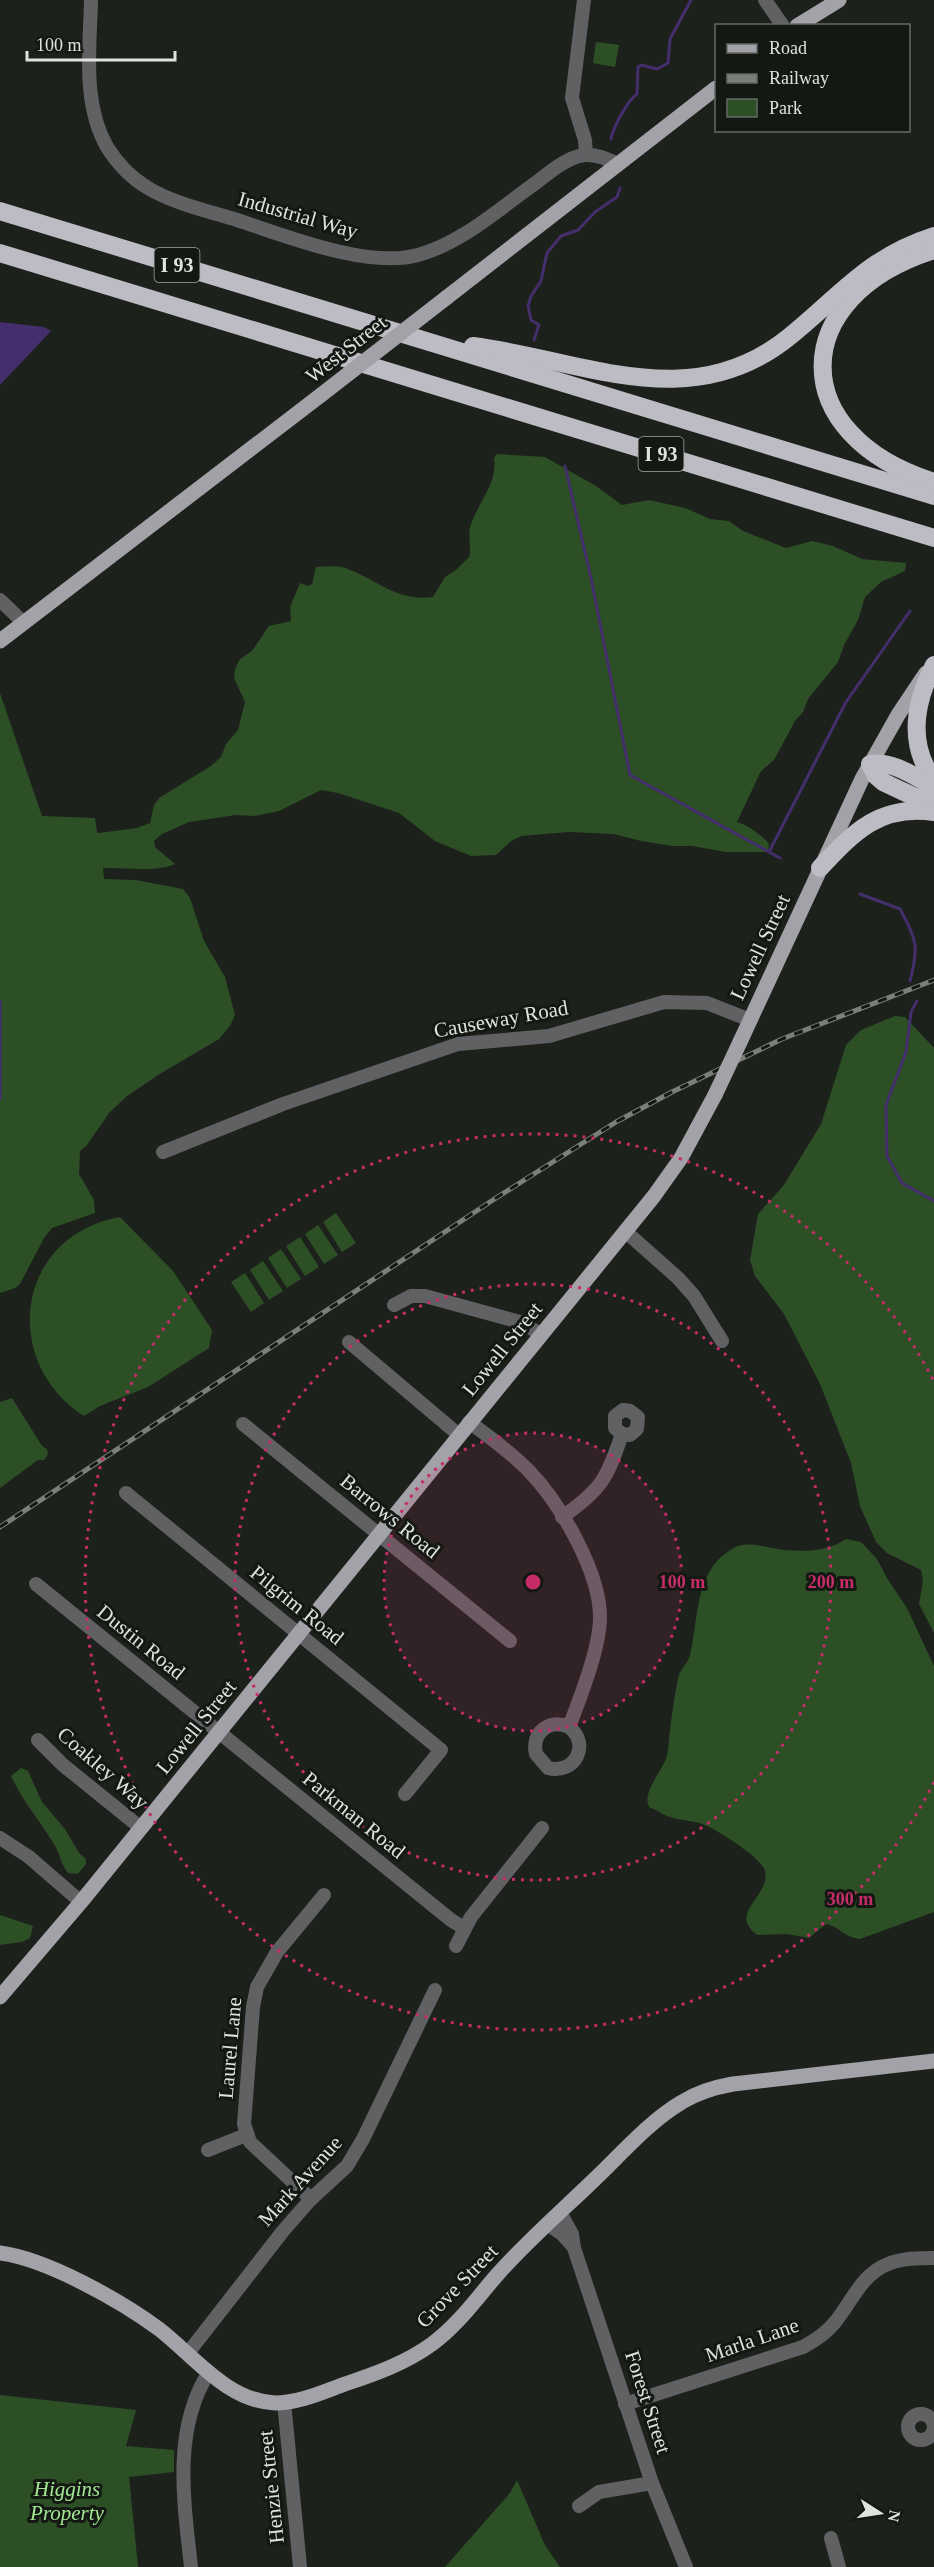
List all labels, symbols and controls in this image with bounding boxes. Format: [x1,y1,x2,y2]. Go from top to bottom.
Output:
scale bar [27,24,176,62]
legend [715,24,910,132]
text: 100 m [36,35,82,55]
text: Road [769,38,807,58]
text: Railway [769,68,829,88]
text: Park [769,98,802,118]
street label: Industrial Way [235,186,361,244]
road number: I 93 [154,248,200,282]
street label: West Street [301,310,391,388]
road number: I 93 [638,437,684,471]
street label: Lowell Street [725,890,795,1004]
street label: Causeway Road [432,995,570,1043]
street label: Lowell Street [457,1297,547,1401]
street label: Barrows Road [336,1469,445,1564]
street label: Pilgrim Road [246,1560,349,1650]
centre of rings [523,1572,543,1592]
text: 100 m [659,1572,705,1592]
text: 200 m [808,1572,854,1592]
street label: Dustin Road [92,1599,190,1685]
street label: Lowell Street [151,1675,241,1779]
street label: Coakley Way [53,1722,154,1814]
street label: Parkman Road [298,1767,410,1864]
text: 300 m [827,1889,873,1909]
street label: Laurel Lane [214,1996,246,2100]
street label: Mark Avenue [253,2131,347,2231]
street label: Grove Street [411,2239,503,2333]
street label: Marla Lane [702,2313,802,2367]
street label: Forest Street [620,2348,676,2457]
street label: Henzie Street [253,2429,289,2545]
park label: Higgins Property [29,2477,105,2525]
north arrow [850,2483,910,2543]
text: N [885,2509,904,2524]

